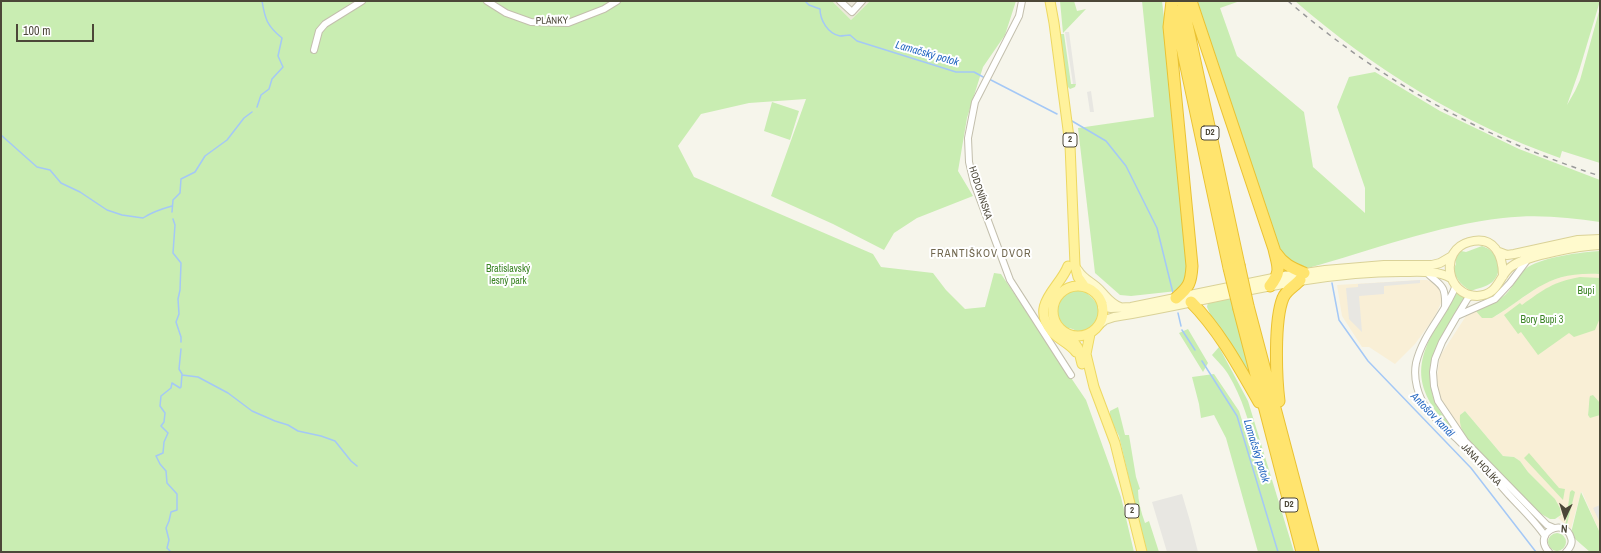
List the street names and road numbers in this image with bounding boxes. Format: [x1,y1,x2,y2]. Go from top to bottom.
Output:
street label: PLÁNKY [536,15,568,27]
road number: D2 [1201,126,1219,140]
road number: 2 [1063,133,1077,147]
street label: HODONÍNSKA [966,165,994,221]
street label: JÁNA HOLÍKA [1458,441,1504,489]
road number: D2 [1280,498,1298,512]
road number: 2 [1125,504,1139,518]

